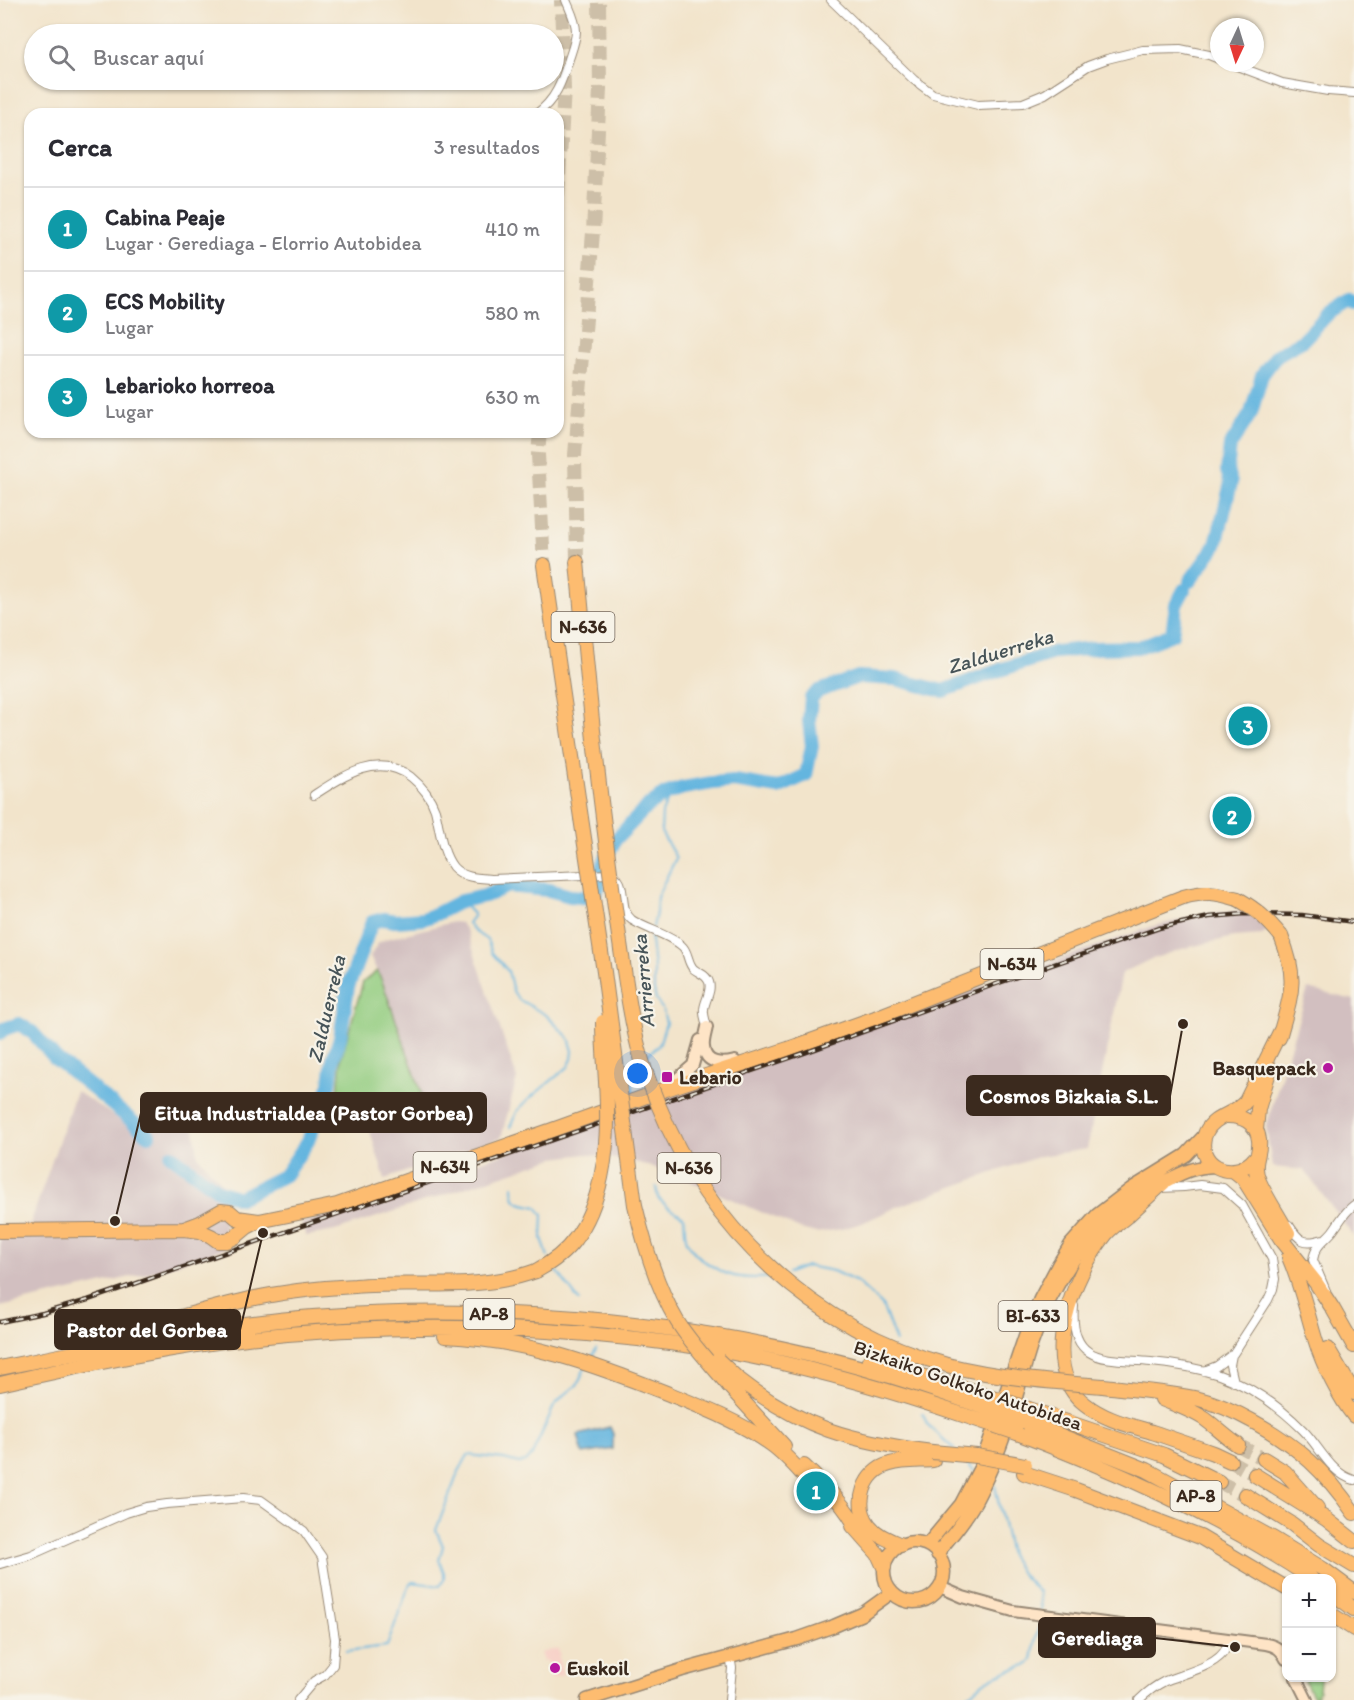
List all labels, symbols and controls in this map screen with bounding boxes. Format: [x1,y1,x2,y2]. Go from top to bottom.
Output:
north arrow [1210,18,1264,72]
search box [24,24,564,90]
icon: search [45,41,78,74]
text: Buscar aquí [93,44,204,71]
text: Cerca [48,131,112,163]
text: 3 resultados [434,135,540,159]
text: Cabina Peaje [105,204,225,231]
text: 1 [63,217,72,241]
text: 410 m [485,217,540,241]
text: Lugar · Gerediaga - Elorrio Autobidea [105,231,422,255]
text: ECS Mobility [105,288,225,315]
text: 2 [62,301,73,325]
text: 580 m [485,301,540,325]
text: Lugar [105,315,154,339]
text: Lebarioko horreoa [105,372,275,399]
text: 3 [62,385,73,409]
text: 630 m [485,385,540,409]
text: Lugar [105,399,154,423]
road number: N-636 [552,612,614,642]
water label: Zalduerreka [944,623,1057,679]
pin: 3 [1228,704,1268,748]
pin: 2 [1212,794,1252,838]
water label: Arrierreka [626,933,660,1029]
road number: N-634 [980,949,1044,979]
water label: Zalduerreka [302,952,351,1065]
place label: Basquepack [1212,1056,1317,1081]
your location [623,1059,652,1088]
marker: Basquepack [1321,1061,1335,1075]
place label: Lebario [679,1065,742,1089]
marker: Lebario [660,1070,674,1084]
callout: Cosmos Bizkaia S.L. [967,1076,1170,1115]
text: Cosmos Bizkaia S.L. [979,1083,1159,1108]
callout: Eitua Industrialdea (Pastor Gorbea) [141,1093,486,1132]
text: Eitua Industrialdea (Pastor Gorbea) [155,1100,473,1126]
road number: N-634 [414,1152,476,1182]
road number: N-636 [658,1153,720,1183]
road number: AP-8 [464,1299,514,1329]
road number: BI-633 [998,1301,1068,1331]
callout: Pastor del Gorbea [55,1310,240,1349]
text: Pastor del Gorbea [67,1317,229,1342]
street label: Bizkaiko Golkoko Autobidea [851,1335,1086,1436]
pin: 1 [796,1468,836,1514]
road number: AP-8 [1170,1481,1222,1511]
map controls [1282,1574,1336,1682]
button: + [1282,1574,1336,1628]
callout: Gerediaga [1039,1618,1155,1657]
text: Gerediaga [1051,1625,1143,1651]
button: − [1282,1628,1336,1682]
place label: Euskoil [567,1656,629,1680]
marker: Euskoil [548,1661,562,1675]

